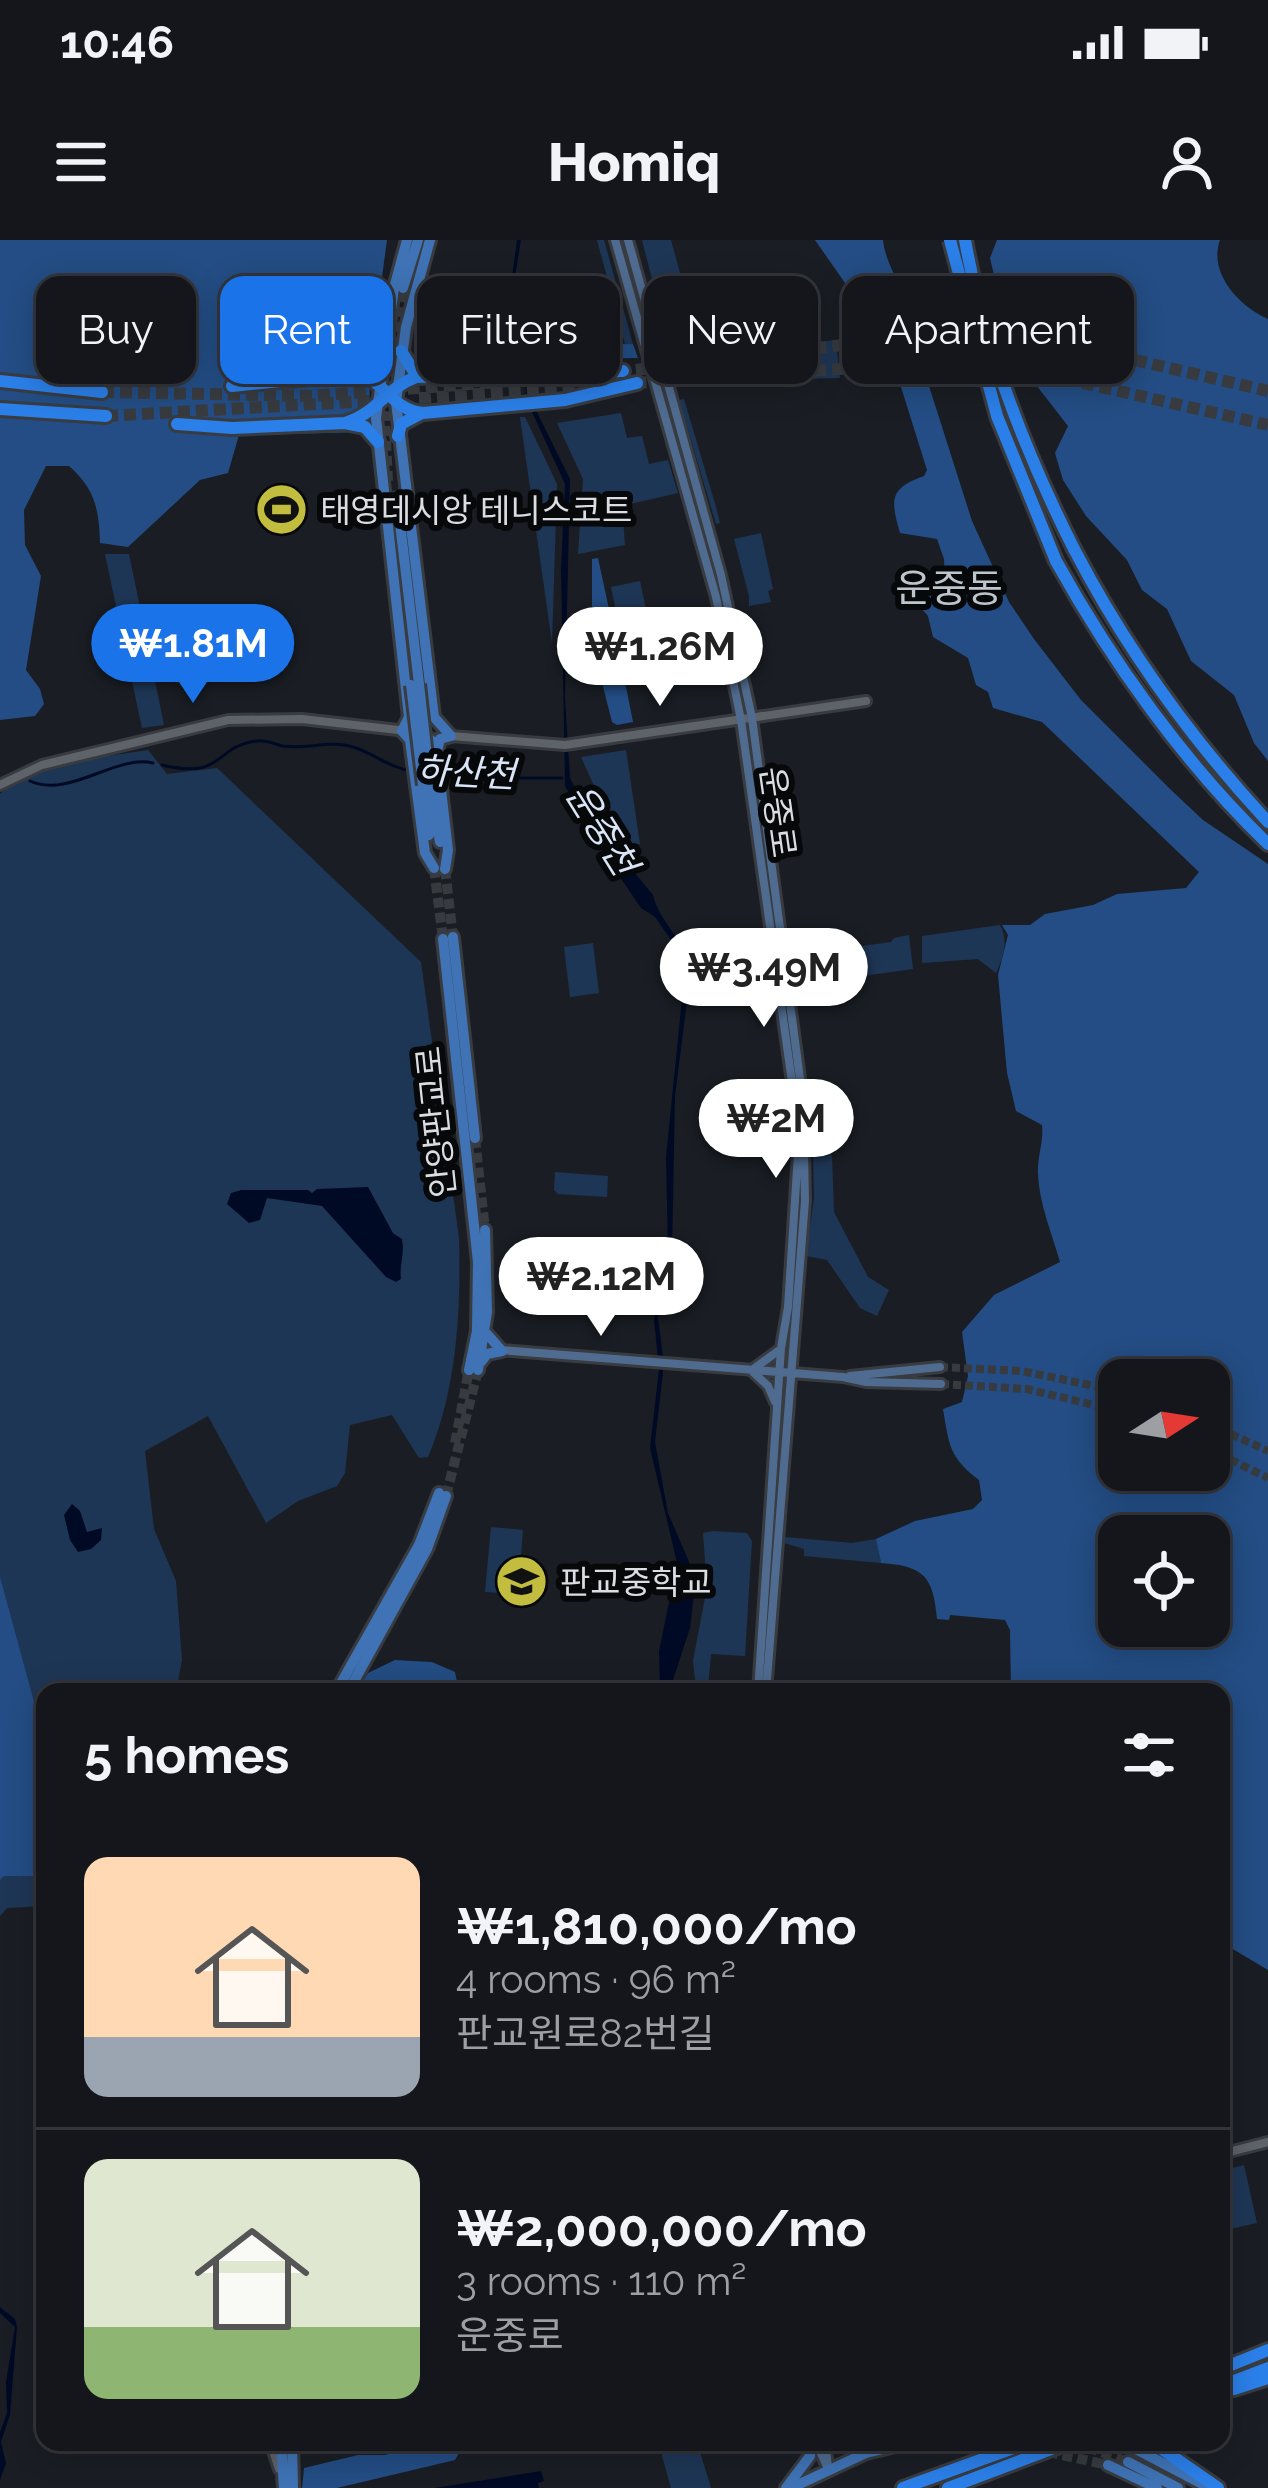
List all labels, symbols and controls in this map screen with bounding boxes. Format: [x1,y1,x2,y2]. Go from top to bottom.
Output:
text: 10:46 [60,16,174,69]
icon: menu [48,129,114,195]
icon: person [1154,129,1220,195]
text: Homiq [548,130,720,194]
chip: Buy [36,276,196,384]
chip: Rent [220,276,393,384]
chip: Filters [417,276,620,384]
chip: New [644,276,818,384]
chip: Apartment [842,276,1134,384]
sports icon: 태영데시앙 테니스코트 [253,482,309,538]
place label: 태영데시앙 테니스코트 [320,491,632,530]
district label: 운중동 [895,565,1003,611]
pin: ₩1.81M [95,604,291,706]
pin: ₩1.26M [562,607,758,709]
text: ₩1.81M [118,620,268,666]
text: ₩1.26M [584,623,736,669]
water label: 하산천 [415,748,521,796]
street label: 운중로 [752,764,804,860]
water label: 운중천 [558,776,648,886]
pin: ₩3.49M [666,928,862,1030]
text: ₩3.49M [687,944,841,990]
street label: 안양판교로 [409,1044,463,1200]
pin: ₩2M [718,1079,834,1181]
text: ₩2M [726,1095,826,1141]
pin: ₩2.12M [503,1237,699,1339]
text: ₩2.12M [526,1253,676,1299]
north arrow [1098,1359,1230,1491]
map controls [1098,1359,1230,1647]
button: locate [1098,1515,1230,1647]
school or university icon: 판교중학교 [493,1554,549,1610]
place label: 판교중학교 [560,1563,712,1602]
icon: filters [1116,1722,1182,1788]
text: 5 homes [84,1725,289,1785]
text: ₩1,810,000/mo [456,1896,857,1956]
icon: home [180,1905,324,2049]
text: 4 rooms · 96 m² [456,1956,736,2002]
text: 판교원로82번길 [456,2010,715,2056]
text: ₩2,000,000/mo [456,2198,867,2258]
icon: home [180,2207,324,2351]
text: 3 rooms · 110 m² [456,2258,746,2304]
text: 운중로 [456,2312,564,2358]

